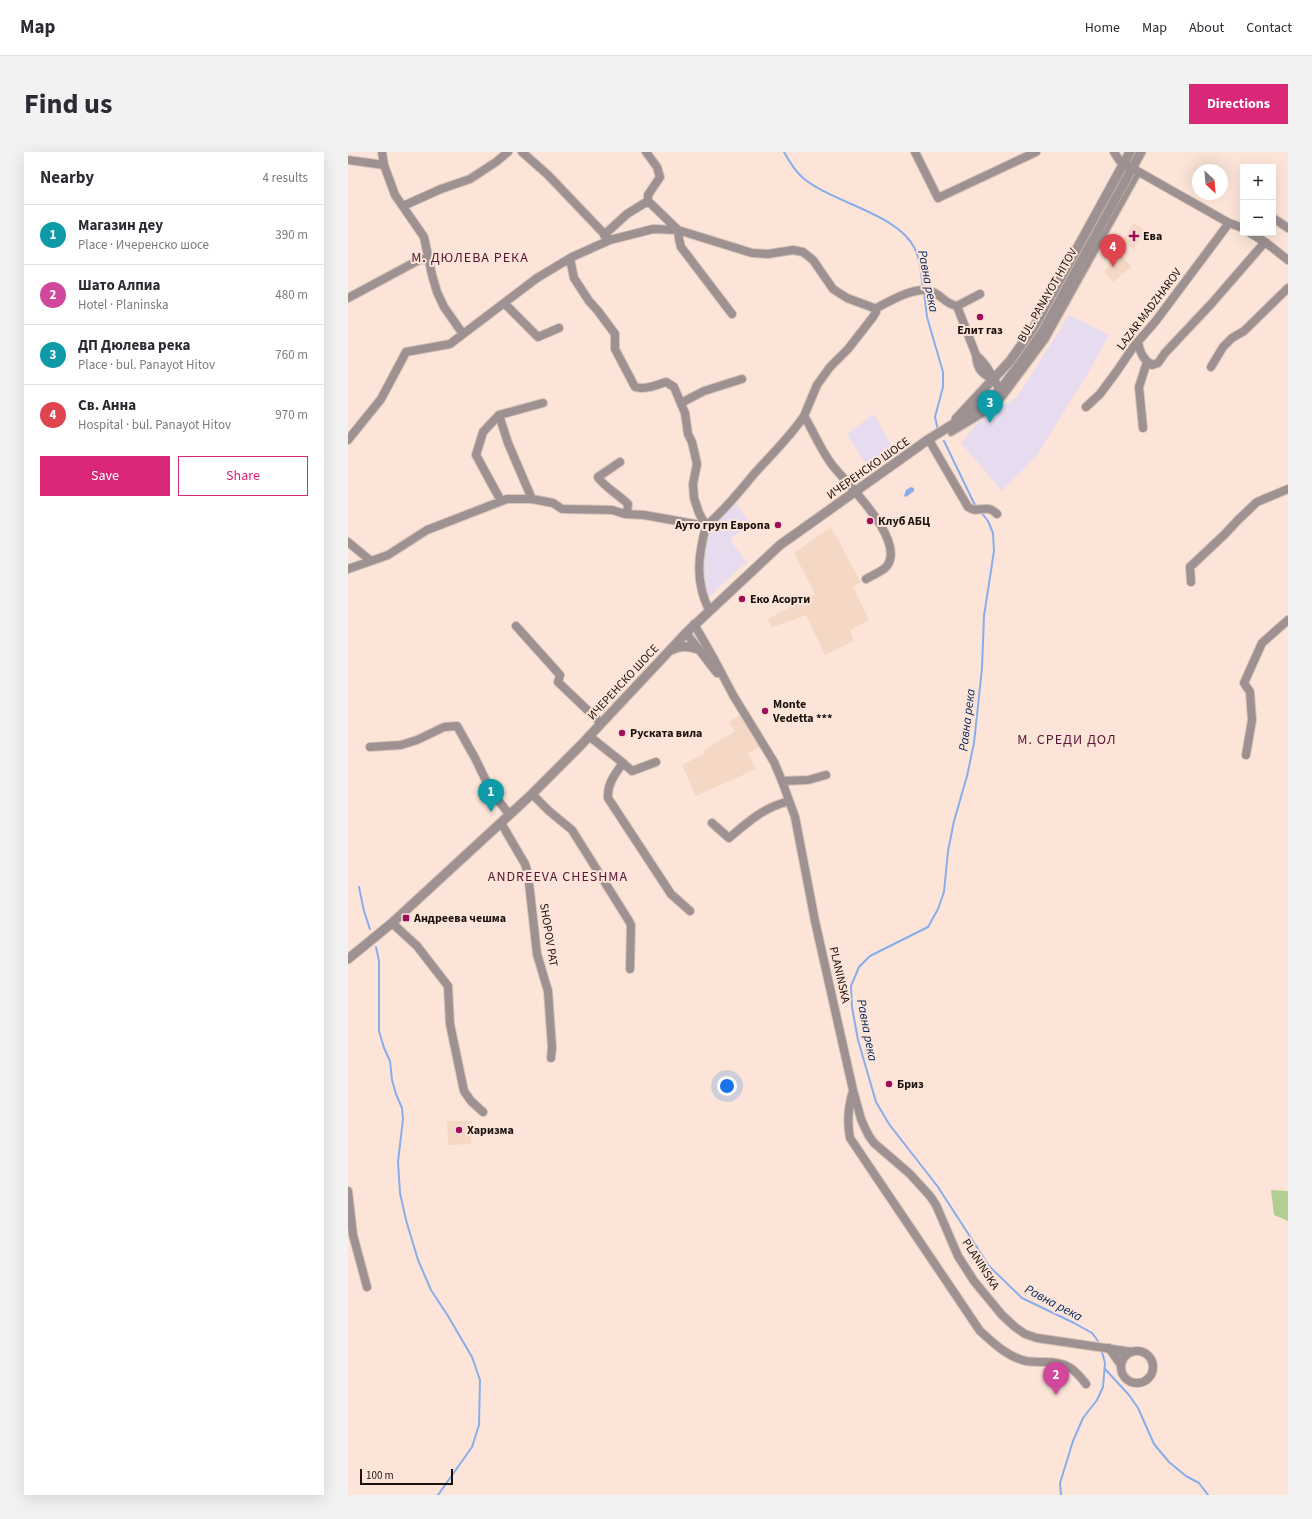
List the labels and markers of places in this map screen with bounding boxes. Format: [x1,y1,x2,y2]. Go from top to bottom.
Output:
place label: Ева [1143,228,1162,245]
marker: Ева [1128,230,1140,242]
pin: 4 [1100,234,1126,267]
marker: Елит газ [975,312,985,322]
place label: Елит газ [957,322,1003,339]
pin: 3 [977,390,1003,423]
place label: Клуб АБЦ [878,513,930,530]
marker: Клуб АБЦ [865,516,875,526]
place label: Ауто груп Европа [674,517,770,534]
marker: Ауто груп Европа [773,520,783,530]
place label: Еко Асорти [750,591,810,608]
marker: Еко Асорти [737,594,747,604]
place label: Monte Vedetta *** [772,696,833,727]
marker: Monte Vedetta *** [760,706,770,716]
place label: Руската вила [630,725,702,742]
marker: Руската вила [617,728,627,738]
pin: 1 [478,779,504,812]
place label: Андреева чешма [413,910,506,927]
marker: Андреева чешма [401,913,411,923]
place label: Бриз [897,1076,924,1093]
marker: Бриз [884,1079,894,1089]
place label: Харизма [467,1122,514,1139]
marker: Харизма [454,1125,464,1135]
pin: 2 [1043,1362,1069,1395]

